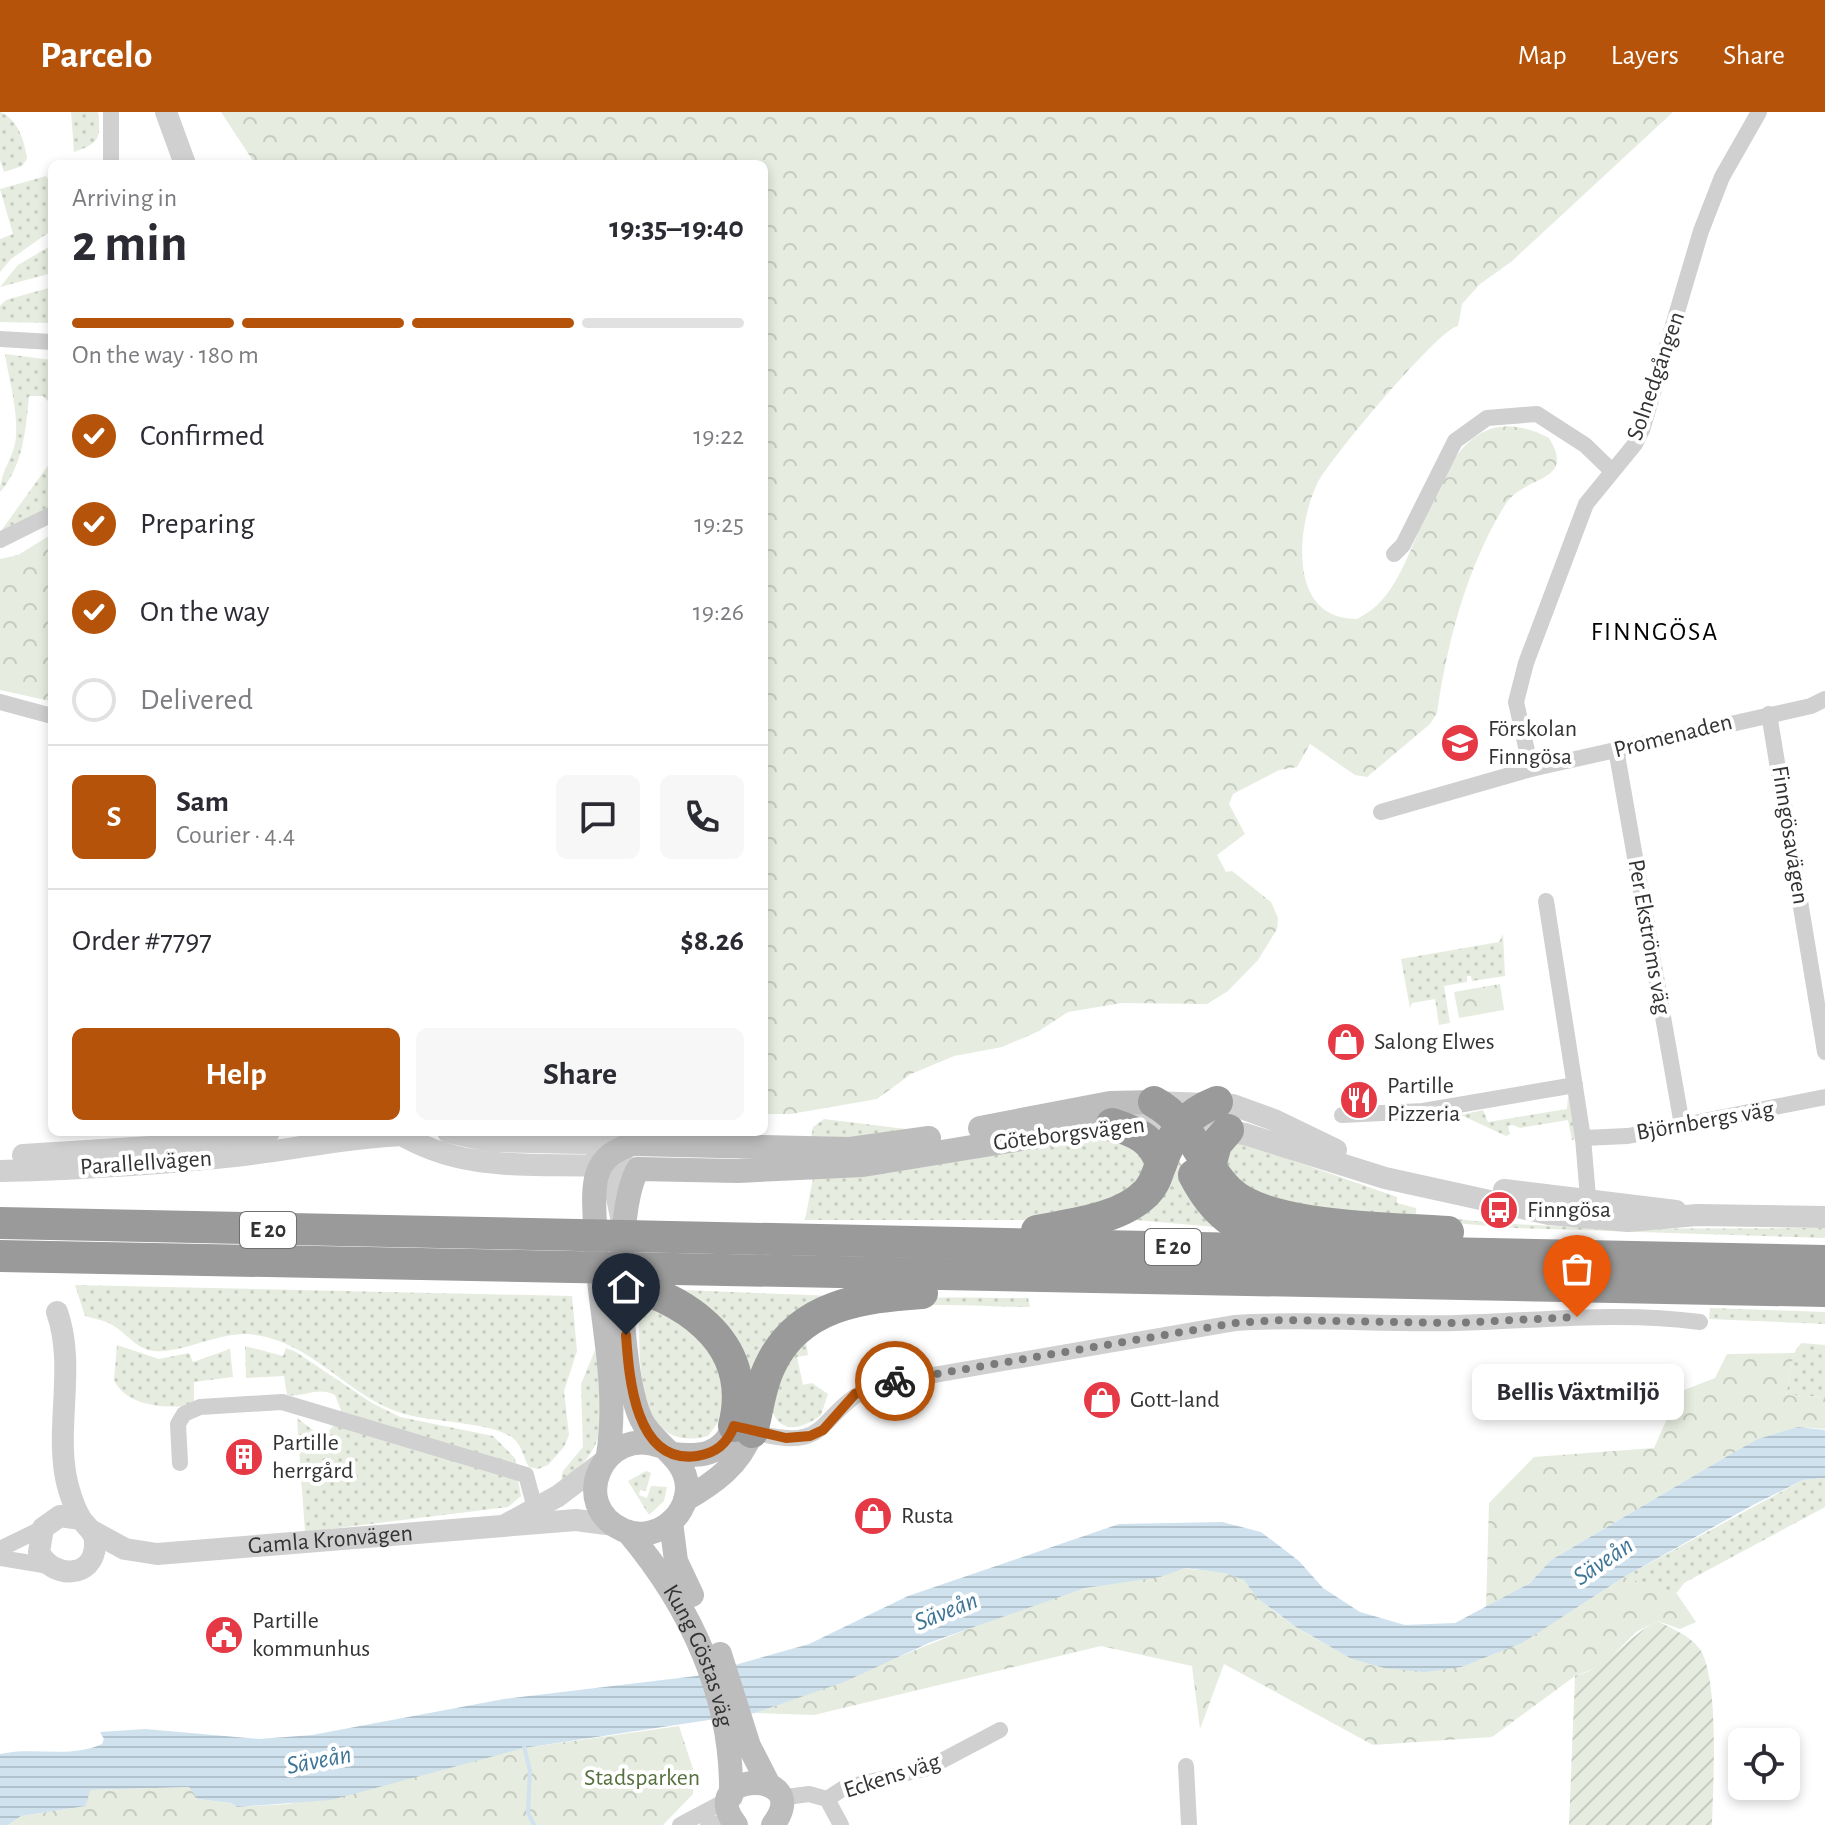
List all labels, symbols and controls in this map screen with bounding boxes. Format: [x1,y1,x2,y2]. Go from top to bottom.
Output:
text: Parcelo [40,37,153,75]
text: Map [1518,42,1567,70]
text: Layers [1611,42,1679,70]
text: Share [1723,42,1785,70]
text: Arriving in [72,185,177,211]
text: 19:35–19:40 [609,213,744,243]
text: 2 min [72,218,187,270]
street label: Solnedgången [1623,309,1689,443]
text: On the way · 180 m [72,342,259,368]
icon: check [72,414,116,458]
text: Confirmed [140,421,264,451]
text: 19:22 [693,423,744,449]
icon: check [72,502,116,546]
text: Preparing [140,509,255,539]
text: 19:25 [694,511,744,537]
icon: check [72,590,116,634]
text: On the way [140,597,269,627]
text: 19:26 [693,599,744,625]
district label: FINNGÖSA [1591,618,1719,645]
text: Delivered [140,685,253,715]
street label: Promenaden [1611,710,1735,762]
place label: Förskolan Finngösa [1488,717,1577,769]
school or university icon: Förskolan Finngösa [1439,722,1481,764]
street label: Finngösavägen [1767,764,1813,906]
button: chat [556,775,640,859]
button: phone [660,775,744,859]
text: Sam [176,787,229,817]
text: S [107,802,121,832]
text: Courier · 4.4 [176,822,295,848]
street label: Per Ekströms väg [1624,858,1675,1017]
text: Order #7797 [72,926,212,956]
text: $8.26 [680,926,744,956]
shop icon: Salong Elwes [1325,1021,1367,1063]
button: Help [72,1028,400,1120]
button: Share [416,1028,744,1120]
place label: Salong Elwes [1374,1030,1495,1054]
place label: Partille Pizzeria [1387,1074,1460,1126]
restaurant icon: Partille Pizzeria [1338,1079,1380,1121]
street label: Björnbergs väg [1634,1097,1776,1145]
street label: Göteborgsvägen [992,1113,1146,1155]
street label: Parallellvägen [79,1146,213,1180]
bus stop icon: Finngösa [1478,1189,1520,1231]
place label: Finngösa [1527,1198,1611,1222]
road number: E 20 [240,1212,296,1248]
road number: E 20 [1145,1229,1201,1265]
pin [1543,1235,1611,1317]
icon: bag [1555,1247,1599,1291]
pin [592,1253,660,1335]
icon: home [604,1265,648,1309]
courier [855,1341,935,1421]
icon: bike [873,1359,917,1403]
callout: Bellis Växtmiljö [1471,1365,1683,1421]
shop icon: Gott-land [1081,1379,1123,1421]
text: Bellis Växtmiljö [1496,1379,1660,1405]
place label: Gott-land [1130,1388,1220,1412]
place label: Partille herrgård [272,1431,353,1483]
building icon: Partille herrgård [223,1436,265,1478]
shop icon: Rusta [852,1495,894,1537]
place label: Rusta [901,1504,954,1528]
street label: Gamla Kronvägen [247,1521,414,1559]
water label: Säveån [1568,1532,1638,1590]
street label: Kung Göstas väg [658,1581,737,1729]
water label: Säveån [911,1587,981,1635]
place label: Partille kommunhus [252,1609,370,1661]
public building icon: Partille kommunhus [203,1614,245,1656]
map controls [1728,1728,1800,1800]
button: locate [1728,1728,1800,1800]
water label: Säveån [284,1741,354,1779]
street label: Eckens väg [841,1749,943,1803]
park label: Stadsparken [584,1766,700,1790]

